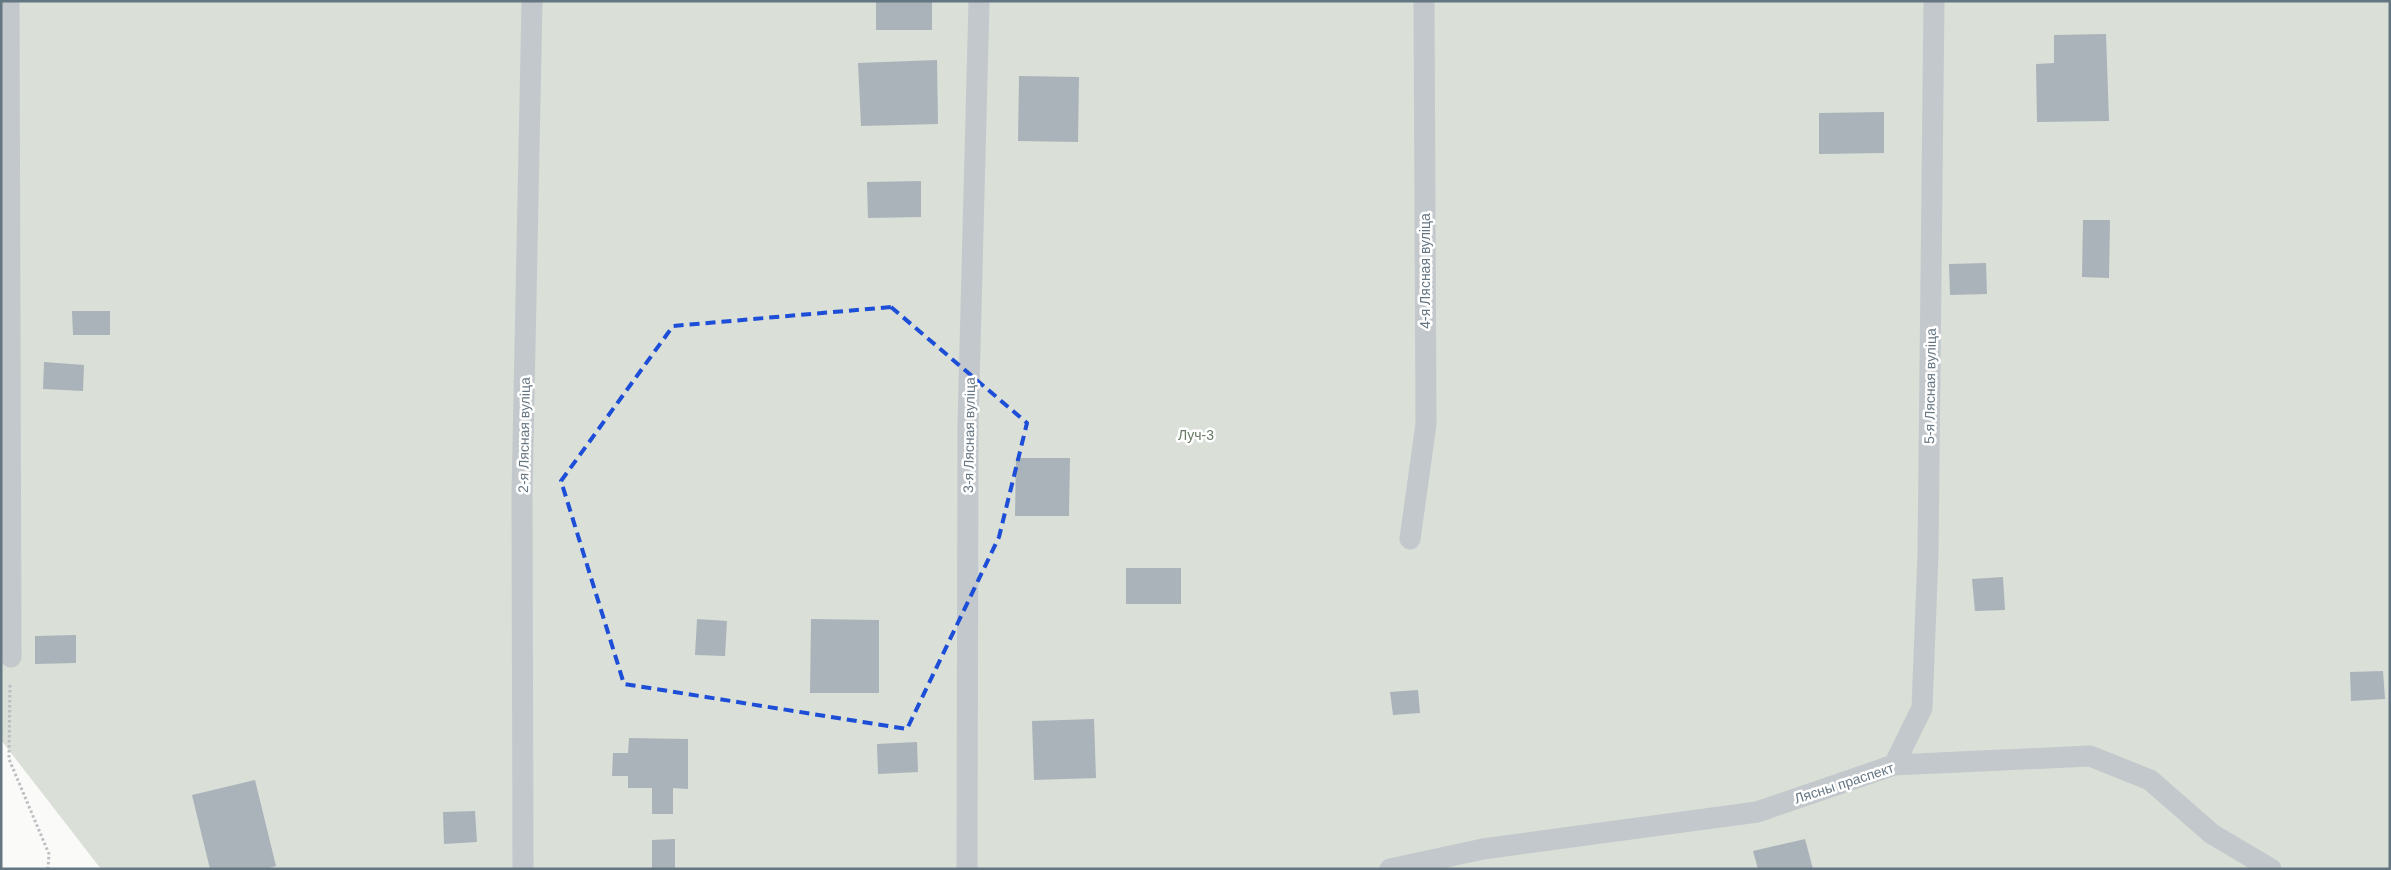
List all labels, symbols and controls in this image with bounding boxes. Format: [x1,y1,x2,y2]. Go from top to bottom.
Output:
street label: 4-я Лясная вуліца [1417,213,1433,329]
street label: 5-я Лясная вуліца [1921,328,1939,444]
street label: 2-я Лясная вуліца [515,377,533,493]
street label: 3-я Лясная вуліца [960,377,978,493]
park label: Луч-3 [1178,427,1214,443]
street label: Лясны праспект [1792,759,1896,807]

